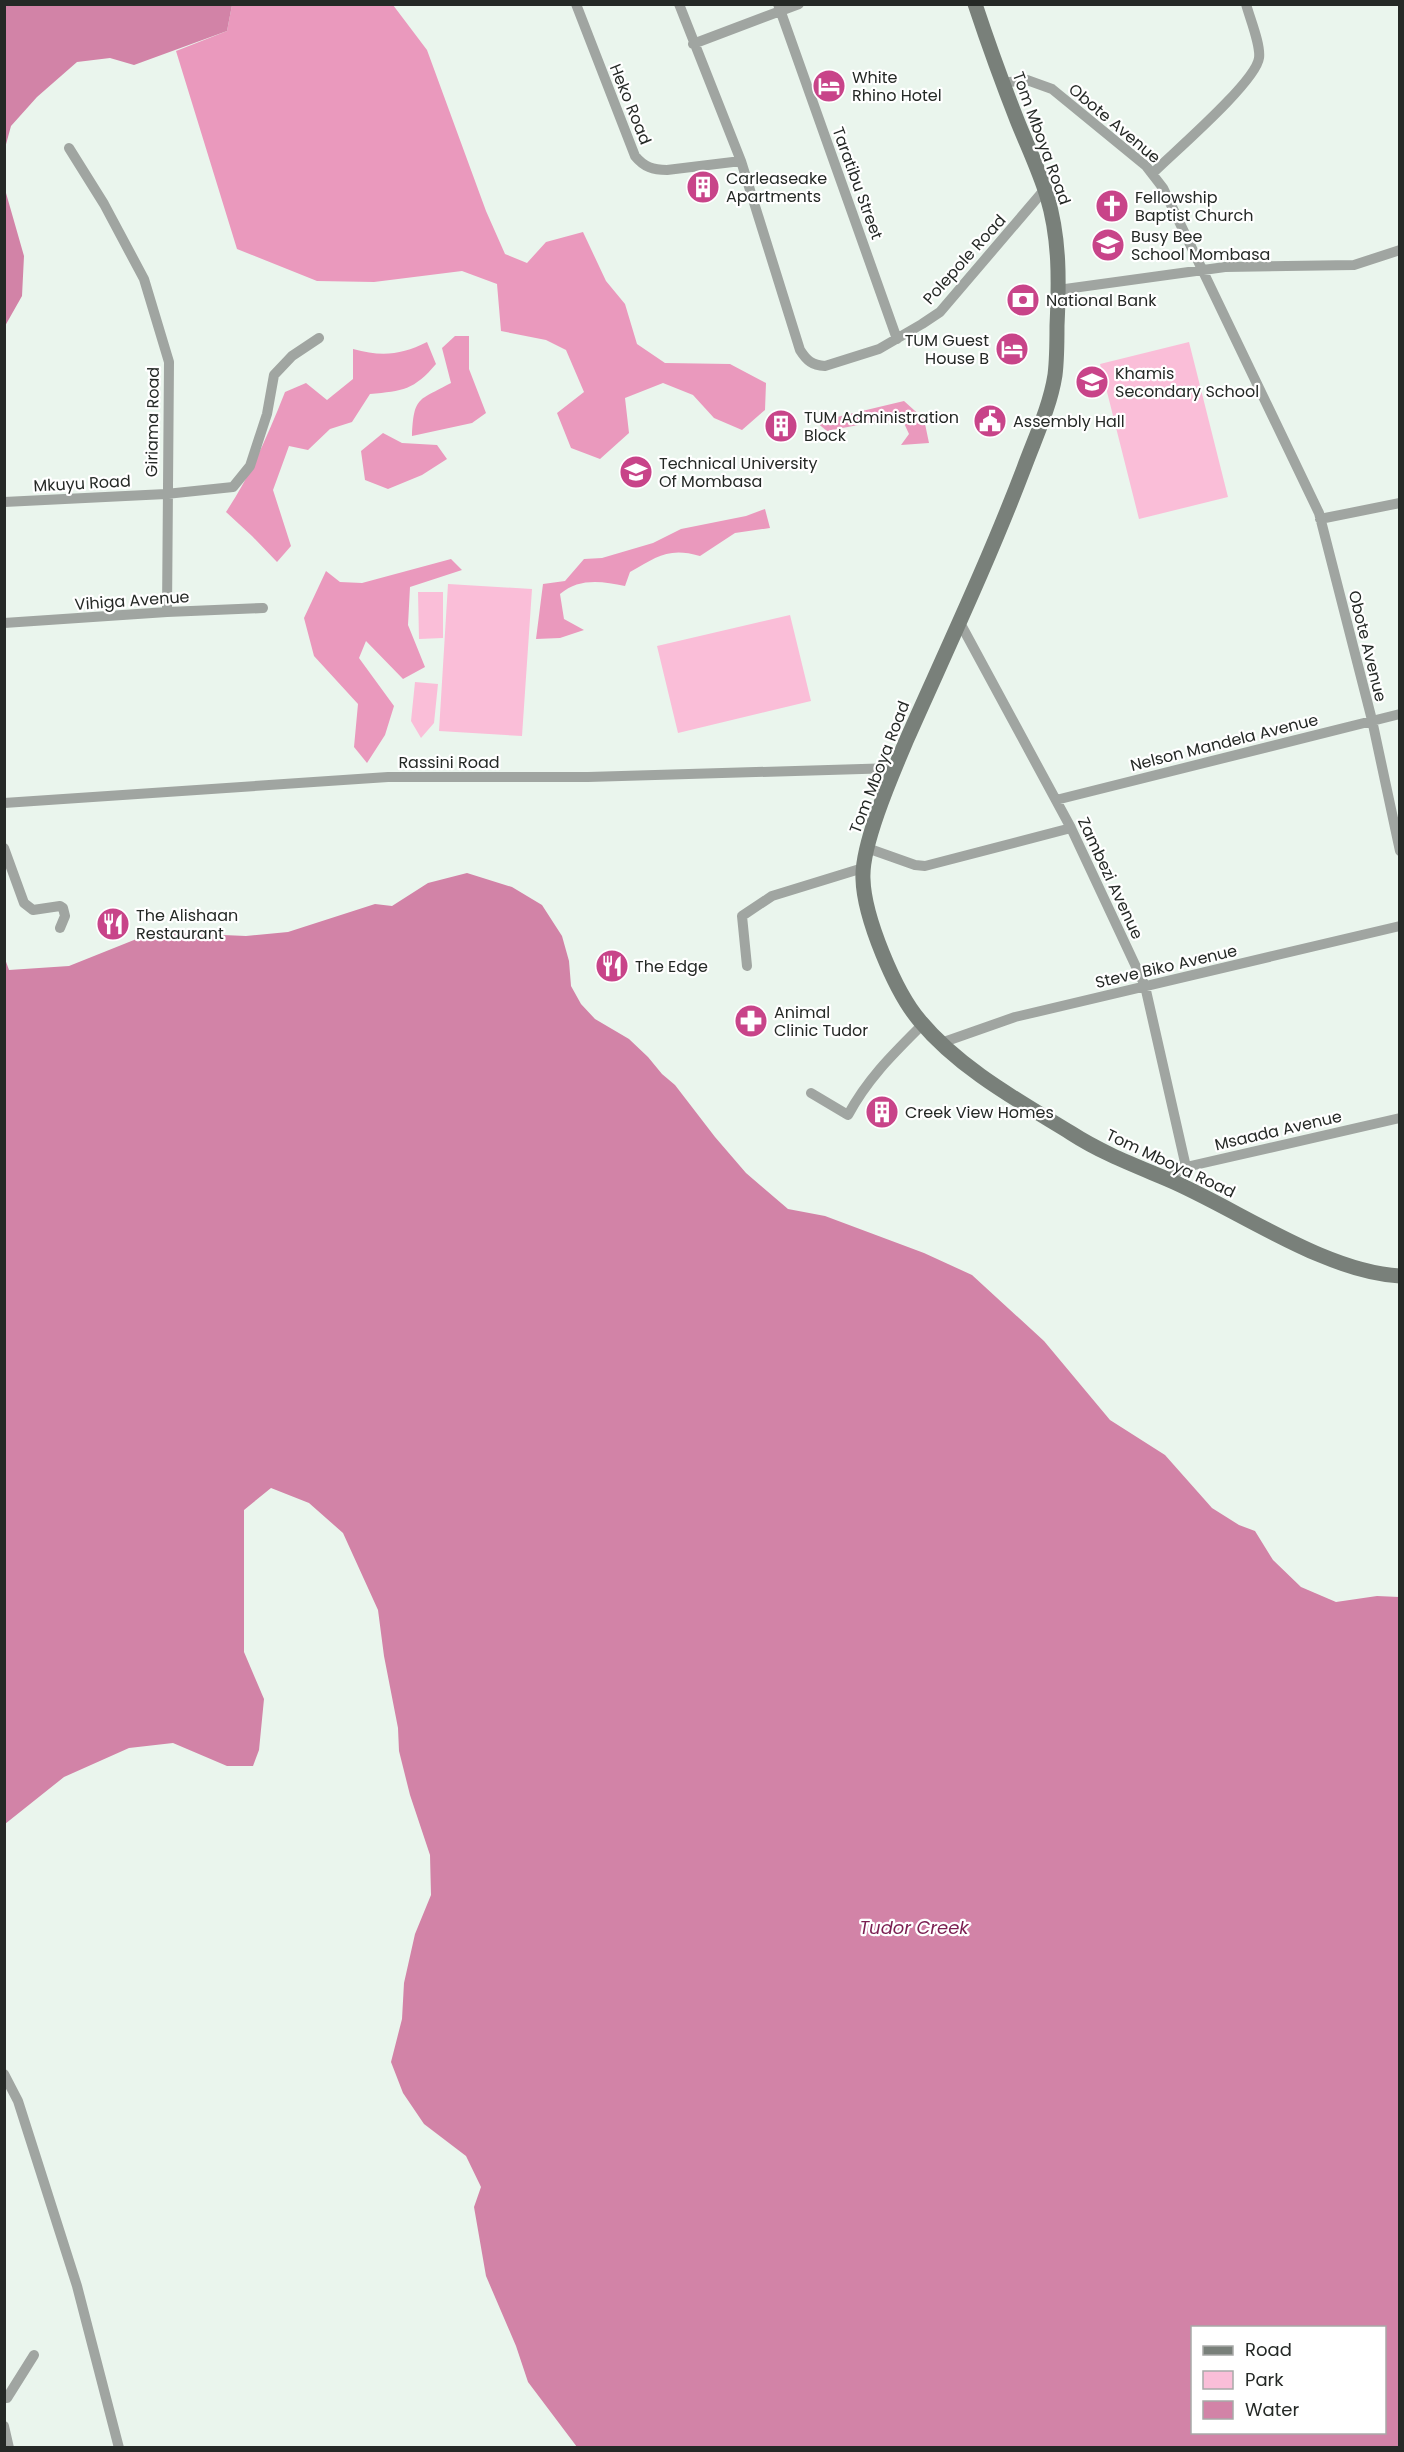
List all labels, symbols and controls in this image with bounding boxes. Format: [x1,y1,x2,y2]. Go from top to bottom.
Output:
street label: Heko Road [604,60,657,148]
place label: White Rhino Hotel [852,66,942,107]
hotel icon: White Rhino Hotel [811,68,847,104]
street label: Tom Mboya Road [1007,68,1076,208]
street label: Obote Avenue [1064,78,1166,169]
street label: Taratibu Street [827,124,889,243]
place label: Carleaseake Apartments [726,167,827,208]
building icon: Carleaseake Apartments [685,169,721,205]
place label: Fellowship Baptist Church [1135,186,1253,227]
church icon: Fellowship Baptist Church [1094,188,1130,224]
street label: Polepole Road [918,209,1011,309]
place label: Busy Bee School Mombasa [1131,225,1270,266]
school or university icon: Busy Bee School Mombasa [1090,227,1126,263]
bank icon: National Bank [1005,282,1041,318]
place label: National Bank [1046,289,1157,312]
place label: TUM Guest House B [905,329,989,370]
hotel icon: TUM Guest House B [994,331,1030,367]
place label: Khamis Secondary School [1115,362,1259,403]
school or university icon: Khamis Secondary School [1074,364,1110,400]
street label: Giriama Road [140,367,165,477]
public building icon: Assembly Hall [972,403,1008,439]
place label: TUM Administration Block [804,406,959,447]
building icon: TUM Administration Block [763,408,799,444]
place label: Assembly Hall [1013,410,1125,433]
place label: Technical University Of Mombasa [659,452,817,493]
school or university icon: Technical University Of Mombasa [618,454,654,490]
street label: Mkuyu Road [33,469,131,498]
street label: Vihiga Avenue [74,585,190,616]
street label: Obote Avenue [1343,588,1392,704]
street label: Tom Mboya Road [844,698,915,837]
street label: Nelson Mandela Avenue [1128,708,1321,777]
street label: Rassini Road [398,751,500,774]
street label: Zambezi Avenue [1072,813,1149,943]
place label: The Alishaan Restaurant [136,904,238,945]
restaurant icon: The Alishaan Restaurant [95,906,131,942]
street label: Steve Biko Avenue [1093,939,1239,994]
restaurant icon: The Edge [594,948,630,984]
place label: The Edge [635,955,708,978]
place label: Animal Clinic Tudor [774,1001,868,1042]
pharmacy icon: Animal Clinic Tudor [733,1003,769,1039]
building icon: Creek View Homes [864,1094,900,1130]
place label: Creek View Homes [905,1101,1054,1124]
street label: Msaada Avenue [1212,1105,1344,1156]
street label: Tom Mboya Road [1102,1123,1239,1203]
water label: Tudor Creek [859,1915,969,1940]
legend [1191,2326,1386,2434]
text: Road [1245,2337,1292,2362]
text: Park [1245,2367,1284,2392]
text: Water [1245,2397,1299,2422]

